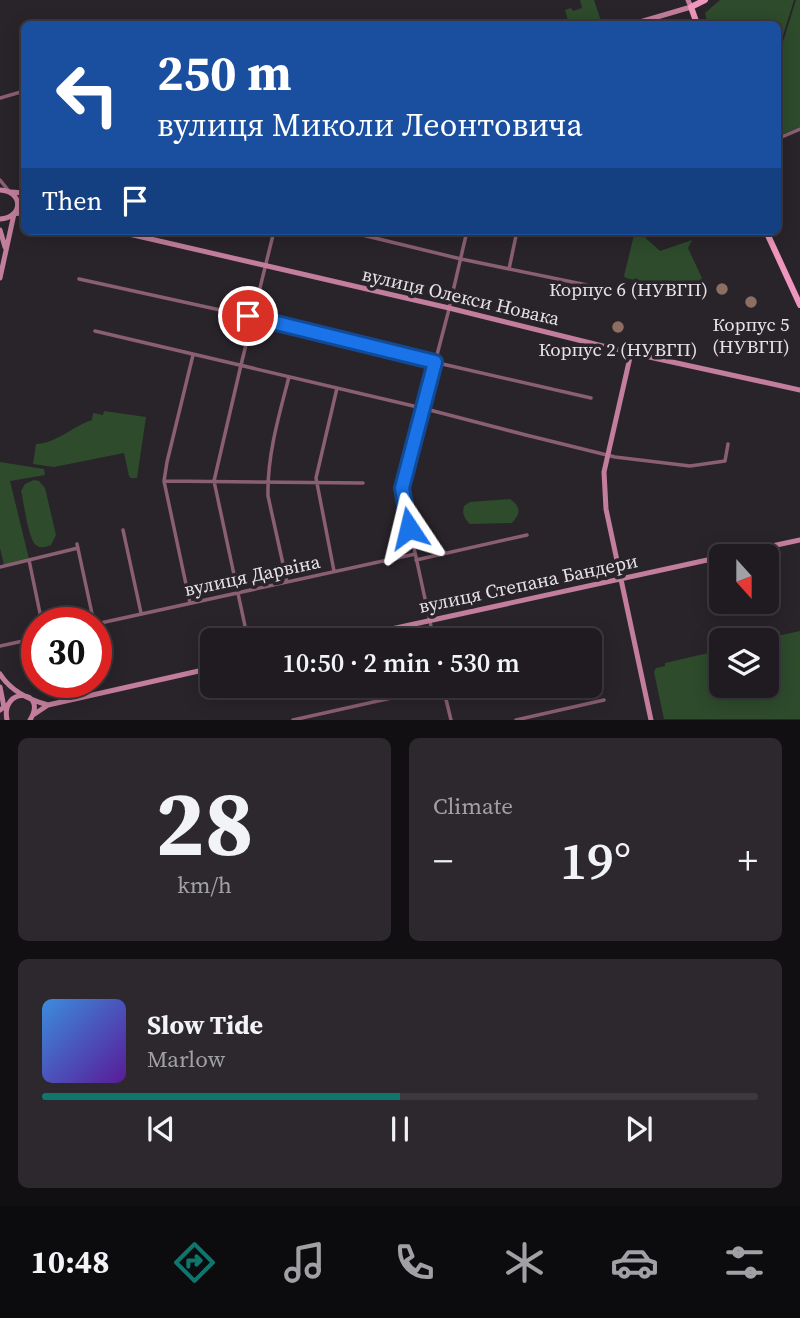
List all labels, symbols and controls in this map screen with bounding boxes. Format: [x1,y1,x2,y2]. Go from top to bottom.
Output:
text: 250 m [157,39,292,106]
icon: left [42,49,133,140]
text: вулиця Миколи Леонтовича [157,103,583,147]
icon: arrive [116,182,154,220]
text: Then [42,183,102,219]
street label: вулиця Олекси Новака [360,261,563,331]
place label: Корпус 6 (НУВГП) [549,276,708,302]
marker: Корпус 6 (НУВГП) [714,281,730,297]
pin [218,286,278,346]
marker: Корпус 5 (НУВГП) [743,294,759,310]
icon: arrive [229,297,267,335]
place label: Корпус 5 (НУВГП) [712,311,790,359]
marker: Корпус 2 (НУВГП) [610,319,626,335]
place label: Корпус 2 (НУВГП) [538,336,698,362]
position arrow [372,491,446,565]
north arrow [709,544,779,614]
map controls [709,544,779,698]
street label: вулиця Степана Бандери [416,547,640,619]
street label: вулиця Дарвіна [182,548,323,602]
speed limit sign: 30 [21,607,112,698]
button: layers [709,628,779,698]
text: 10:50 · 2 min · 530 m [282,645,520,681]
text: 28 [155,761,254,885]
text: Climate [433,790,513,822]
text: 19° [560,825,631,896]
text: − [433,835,453,887]
text: + [738,835,758,887]
text: km/h [177,869,232,901]
text: Slow Tide [147,1007,263,1043]
text: Marlow [147,1043,225,1075]
icon: previous [142,1110,180,1148]
icon: pause [381,1110,419,1148]
icon: next [620,1110,658,1148]
icon: directions [170,1238,219,1287]
icon: music [280,1238,329,1287]
icon: phone [390,1238,439,1287]
icon: climate [500,1238,549,1287]
icon: car [610,1238,659,1287]
icon: filters [720,1238,769,1287]
text: 10:48 [31,1240,109,1284]

